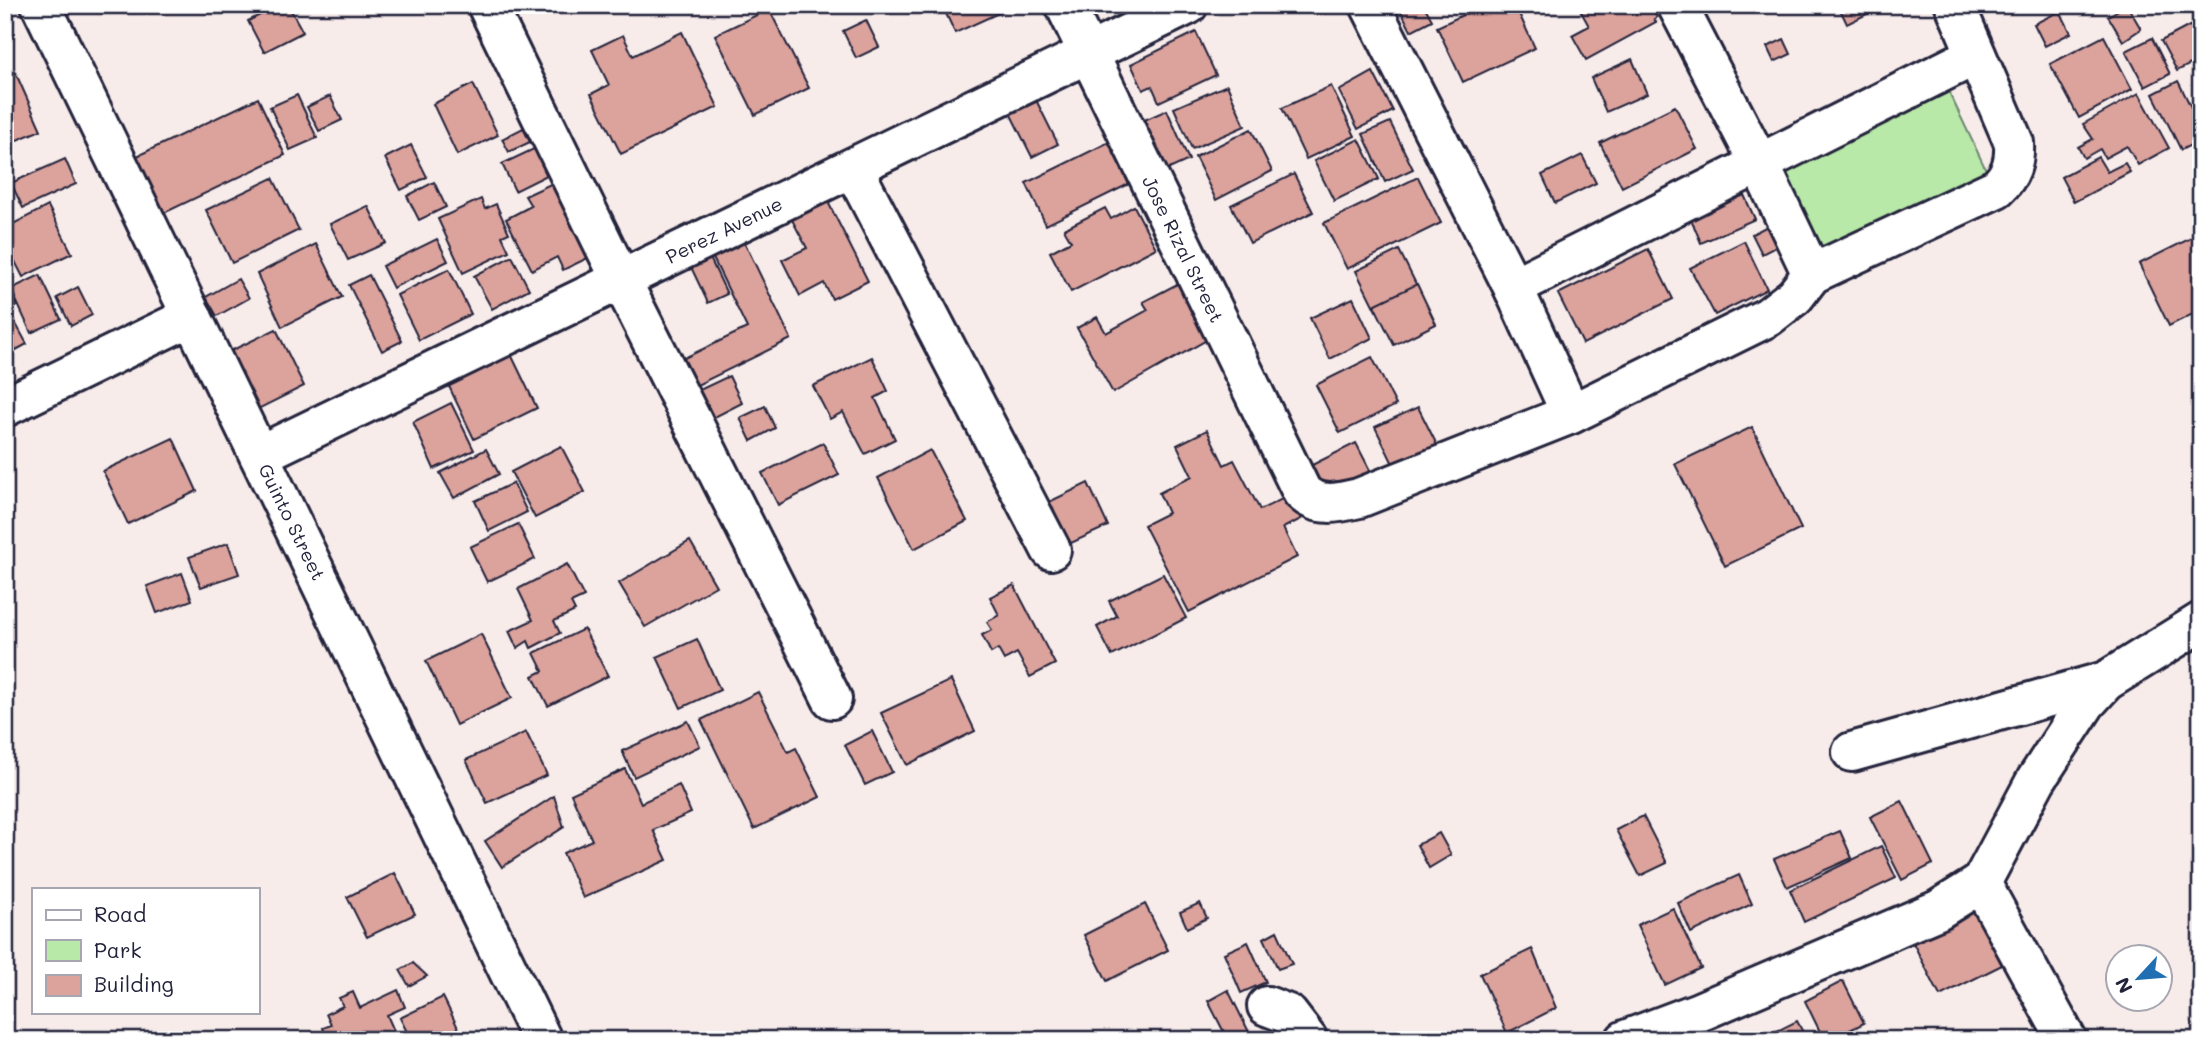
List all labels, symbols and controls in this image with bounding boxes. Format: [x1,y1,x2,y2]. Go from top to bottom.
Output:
street label: Jose Rizal Street [1137,171,1230,326]
street label: Perez Avenue [661,190,786,269]
street label: Guinto Street [253,459,332,584]
legend [32,888,259,1014]
text: Road [94,900,146,927]
text: Park [94,936,142,963]
north arrow [2104,944,2174,1014]
text: Building [94,970,174,997]
text: N [2109,974,2138,998]

